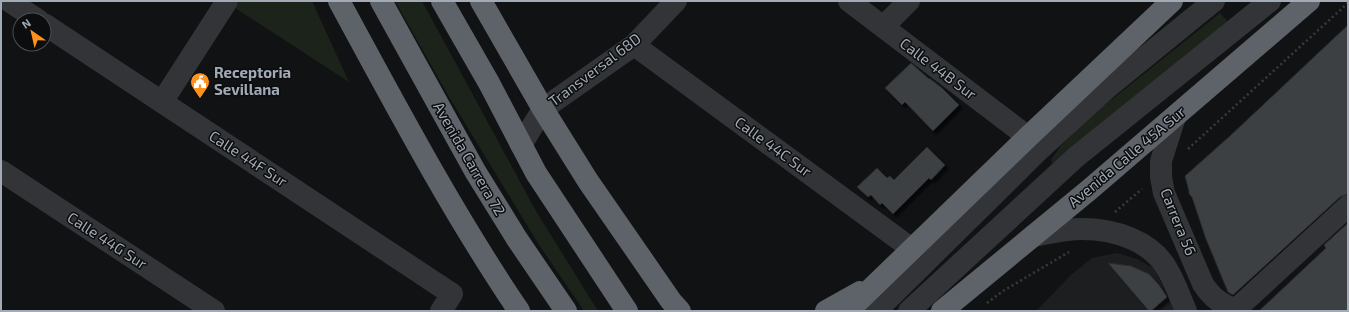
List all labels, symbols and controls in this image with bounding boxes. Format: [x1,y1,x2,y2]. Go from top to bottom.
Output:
north arrow [12,12,52,52]
text: N [19,16,33,31]
street label: Transversal 68D [545,29,644,110]
street label: Calle 44B Sur [897,34,980,103]
place label: Receptoria Sevillana [214,63,291,98]
public building icon: Receptoria Sevillana [189,71,211,99]
street label: Avenida Carrera 72 [430,99,510,218]
street label: Avenida Calle 45A Sur [1064,102,1189,210]
street label: Calle 44C Sur [732,112,815,180]
street label: Calle 44F Sur [206,126,291,190]
street label: Carrera 56 [1157,185,1201,258]
street label: Calle 44G Sur [64,208,151,273]

